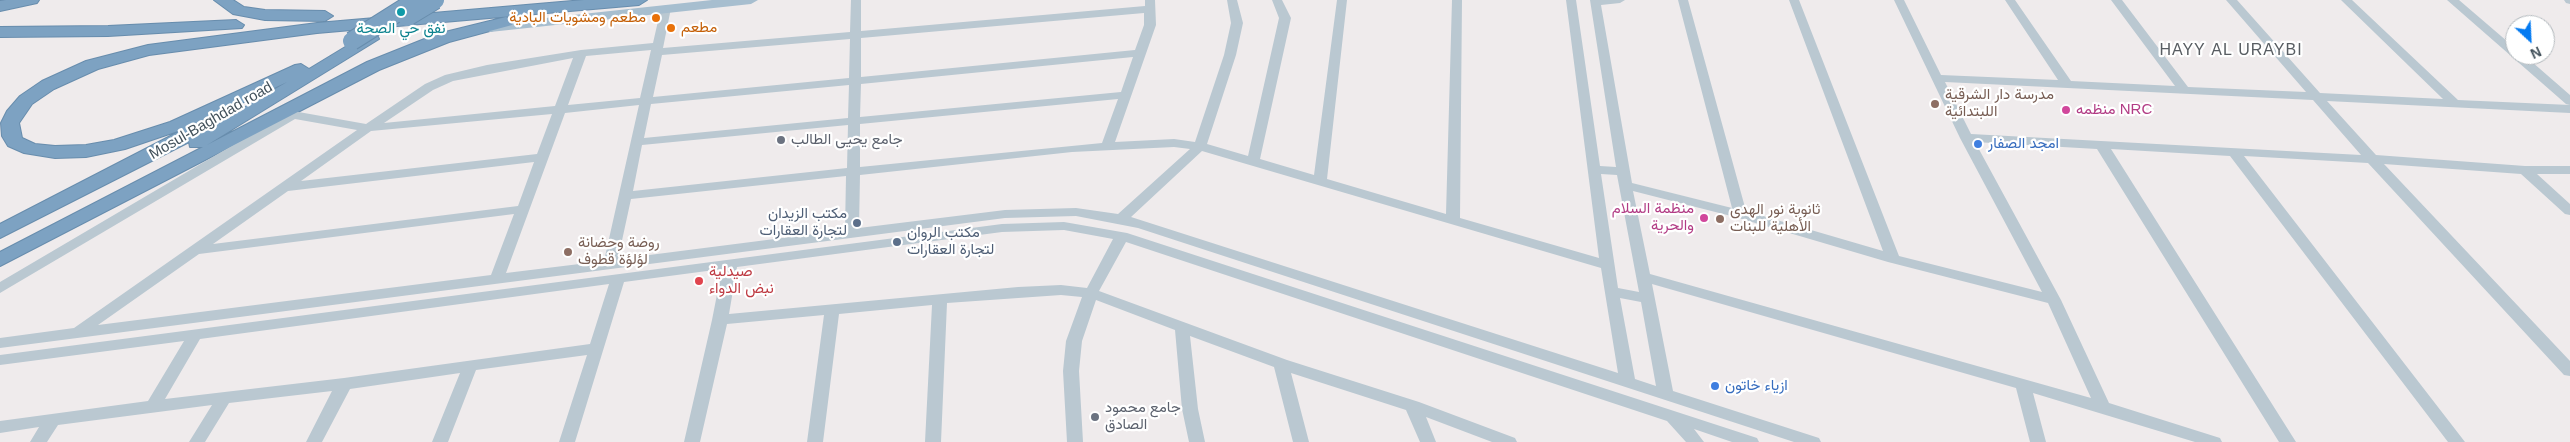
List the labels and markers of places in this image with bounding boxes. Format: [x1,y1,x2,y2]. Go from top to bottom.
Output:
marker: نفق حي الصحة [395,6,407,18]
place label: مطعم ومشويات البادية [509,9,646,27]
marker: مطعم ومشويات البادية [650,12,662,24]
place label: مطعم [681,19,717,37]
place label: نفق حي الصحة [357,20,445,38]
marker: مطعم [665,22,677,34]
place label: مدرسة دار الشرقية اللبتدائية [1945,86,2054,121]
marker: مدرسة دار الشرقية اللبتدائية [1929,98,1941,110]
place label: منظمه NRC [2076,101,2152,119]
marker: منظمه NRC [2060,104,2072,116]
place label: جامع يحيى الطالب [791,131,903,149]
marker: جامع يحيى الطالب [775,134,787,146]
place label: امجد الصفار [1988,135,2059,153]
marker: امجد الصفار [1972,138,1984,150]
place label: منظمة السلام والحرية [1612,200,1694,235]
place label: ثانوية نور الهدى الأهلية للبنات [1730,201,1821,236]
place label: مكتب الزيدان لتجارة العقارات [760,205,847,240]
marker: منظمة السلام والحرية [1698,212,1710,224]
marker: ثانوية نور الهدى الأهلية للبنات [1714,213,1726,225]
marker: مكتب الزيدان لتجارة العقارات [851,217,863,229]
place label: مكتب الروان لتجارة العقارات [907,224,994,259]
place label: روضة وحضانة لؤلؤة قطوف [578,234,660,269]
marker: مكتب الروان لتجارة العقارات [891,236,903,248]
marker: روضة وحضانة لؤلؤة قطوف [562,246,574,258]
place label: صيدلية نبض الدواء [709,263,774,298]
marker: صيدلية نبض الدواء [693,275,705,287]
place label: ازياء خاتون [1725,377,1788,395]
marker: ازياء خاتون [1709,380,1721,392]
place label: جامع محمود الصادق [1105,399,1181,434]
marker: جامع محمود الصادق [1089,411,1101,423]

